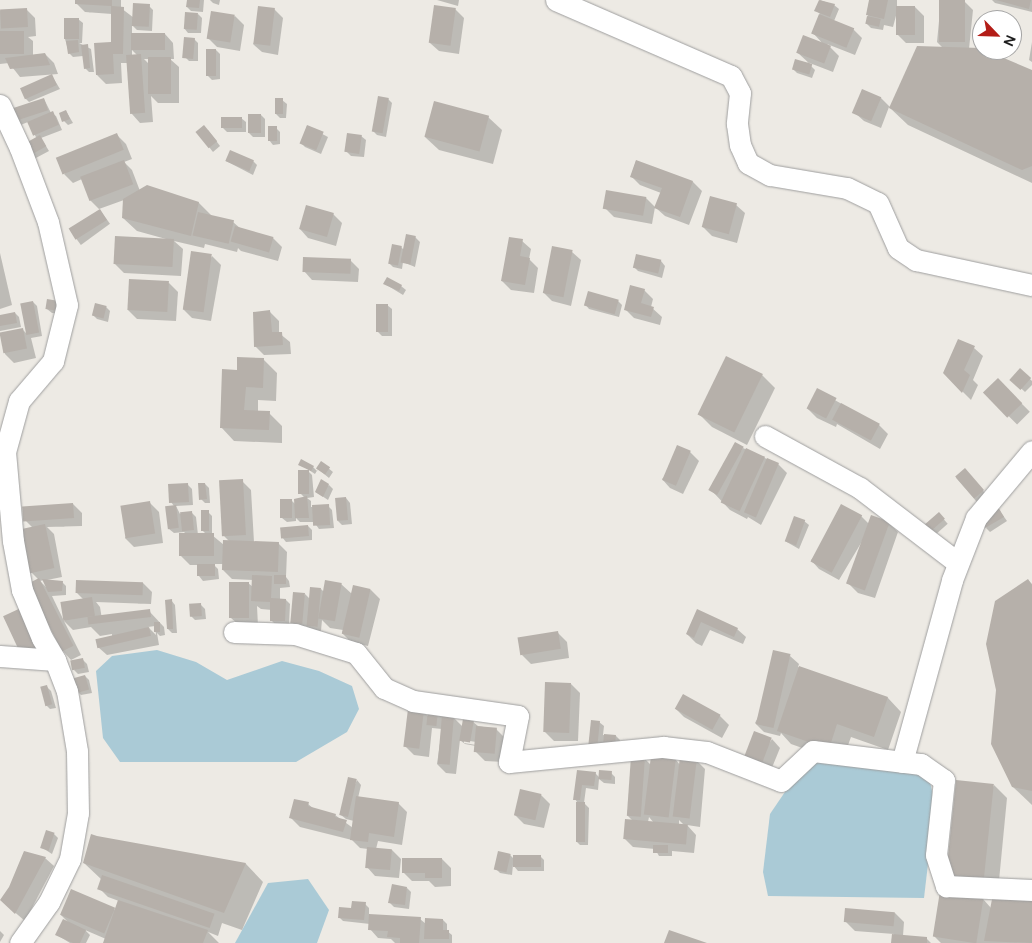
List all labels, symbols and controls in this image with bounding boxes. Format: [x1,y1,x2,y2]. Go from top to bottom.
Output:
north arrow [972,10,1022,60]
text: N [999,32,1020,49]

